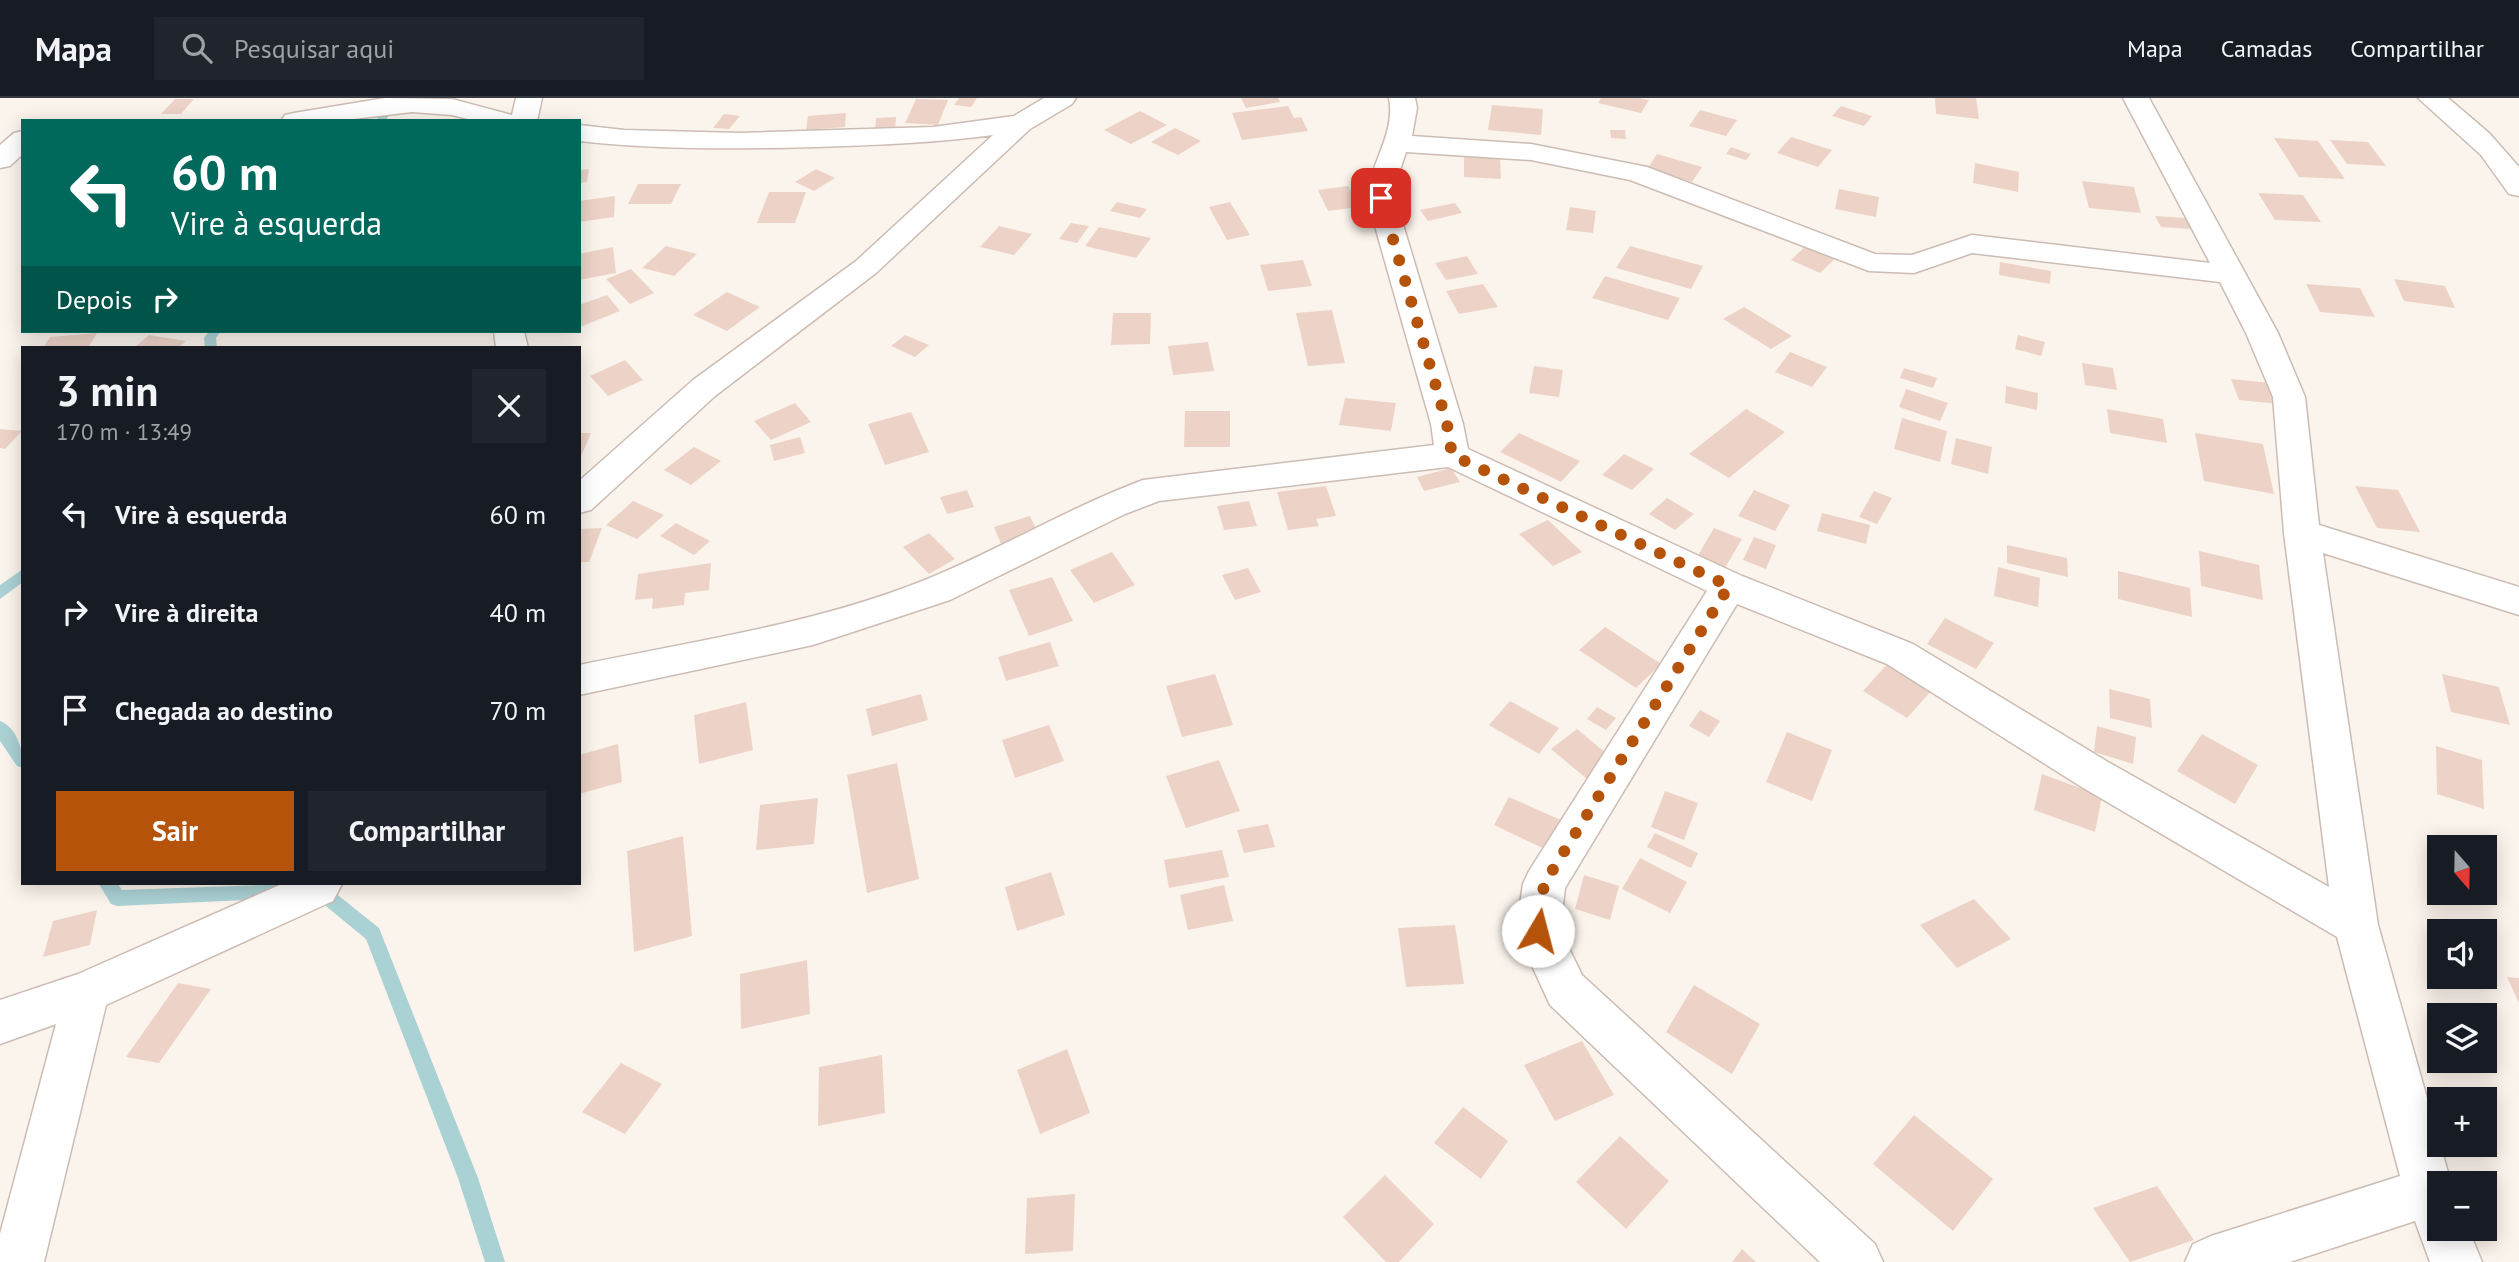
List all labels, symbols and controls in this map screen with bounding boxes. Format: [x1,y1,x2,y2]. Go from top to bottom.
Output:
search box [154,17,644,80]
text: Mapa [35,27,112,70]
icon: search [178,29,216,67]
text: Pesquisar aqui [234,32,394,65]
text: Mapa [2127,33,2183,64]
text: Camadas [2221,33,2312,64]
text: Compartilhar [2350,33,2484,64]
text: 60 m [171,140,278,204]
icon: left [56,147,147,238]
pin [1351,168,1411,228]
icon: arrive [1362,179,1400,217]
text: Vire à esquerda [171,202,382,244]
icon: right [146,280,184,318]
text: Depois [56,283,132,316]
text: 3 min [56,363,158,418]
button: close [472,369,546,443]
text: 170 m · 13:49 [56,417,192,446]
icon: left [56,495,94,533]
text: Vire à esquerda [115,498,287,531]
text: 60 m [490,498,546,531]
icon: right [56,593,94,631]
text: Vire à direita [115,596,258,629]
text: 40 m [490,596,546,629]
icon: arrive [56,691,94,729]
text: Chegada ao destino [115,694,333,727]
text: 70 m [490,694,546,727]
button: Sair [56,791,294,871]
button: Compartilhar [308,791,546,871]
north arrow [2427,835,2497,905]
map controls [2427,835,2497,1241]
position arrow [1501,894,1575,968]
button: sound [2427,919,2497,989]
button: layers [2427,1003,2497,1073]
button: + [2427,1087,2497,1157]
button: − [2427,1171,2497,1241]

